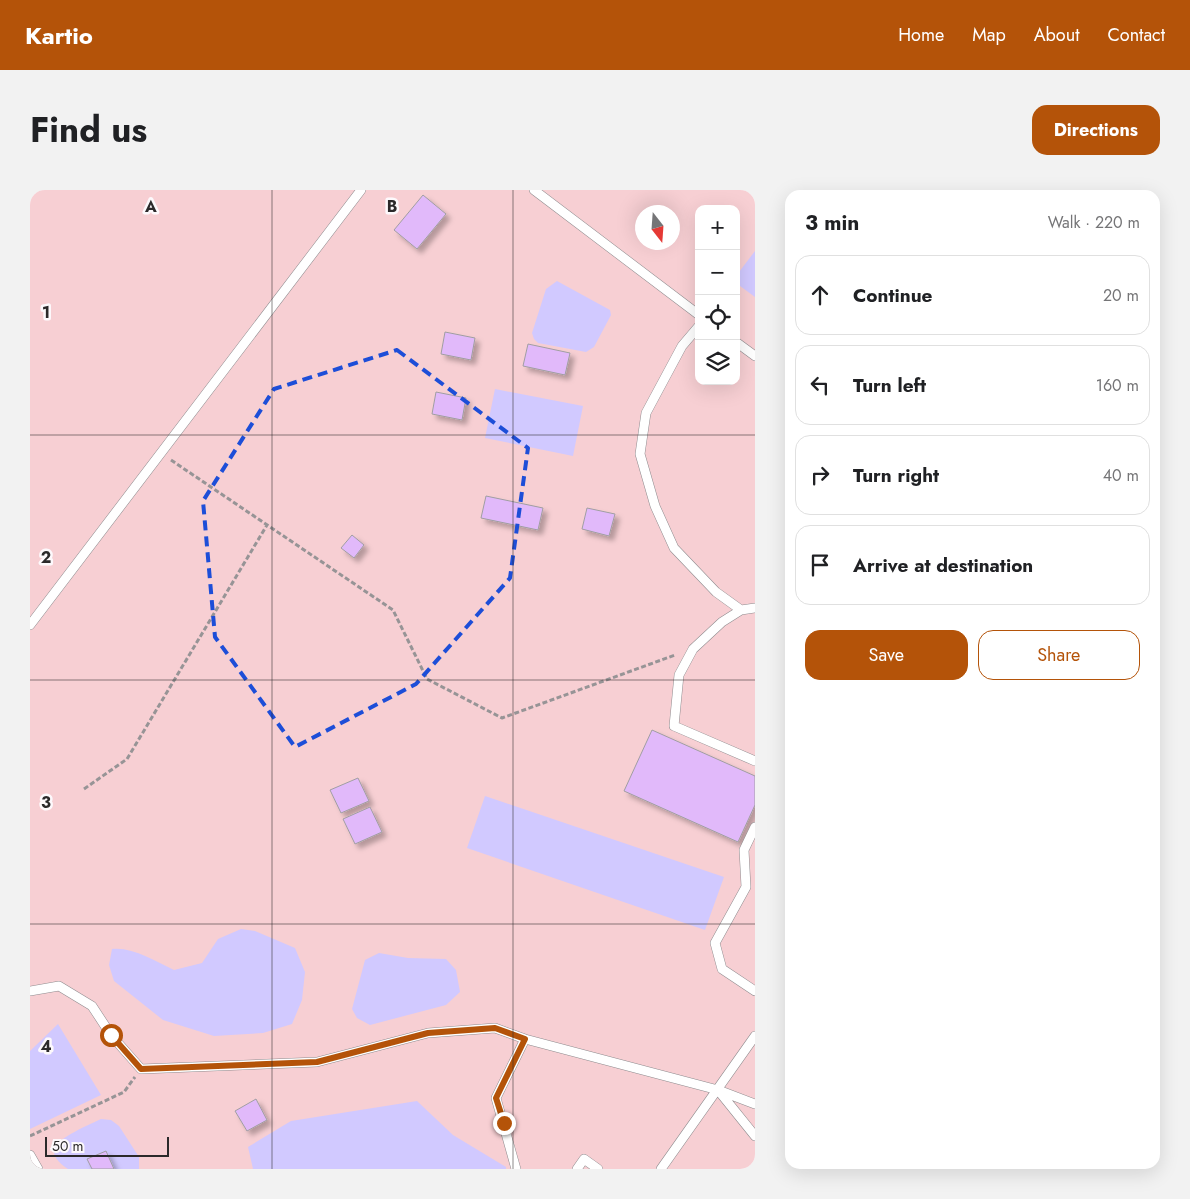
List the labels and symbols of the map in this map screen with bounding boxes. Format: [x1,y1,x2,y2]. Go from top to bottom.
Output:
text: A [144,195,157,218]
text: B [387,195,397,218]
north arrow [635,205,680,250]
text: 1 [42,301,50,324]
text: 2 [41,546,51,569]
text: 3 [41,791,51,814]
route start [100,1024,123,1047]
text: 4 [40,1035,52,1058]
route end [493,1112,516,1135]
scale bar [45,1134,169,1157]

